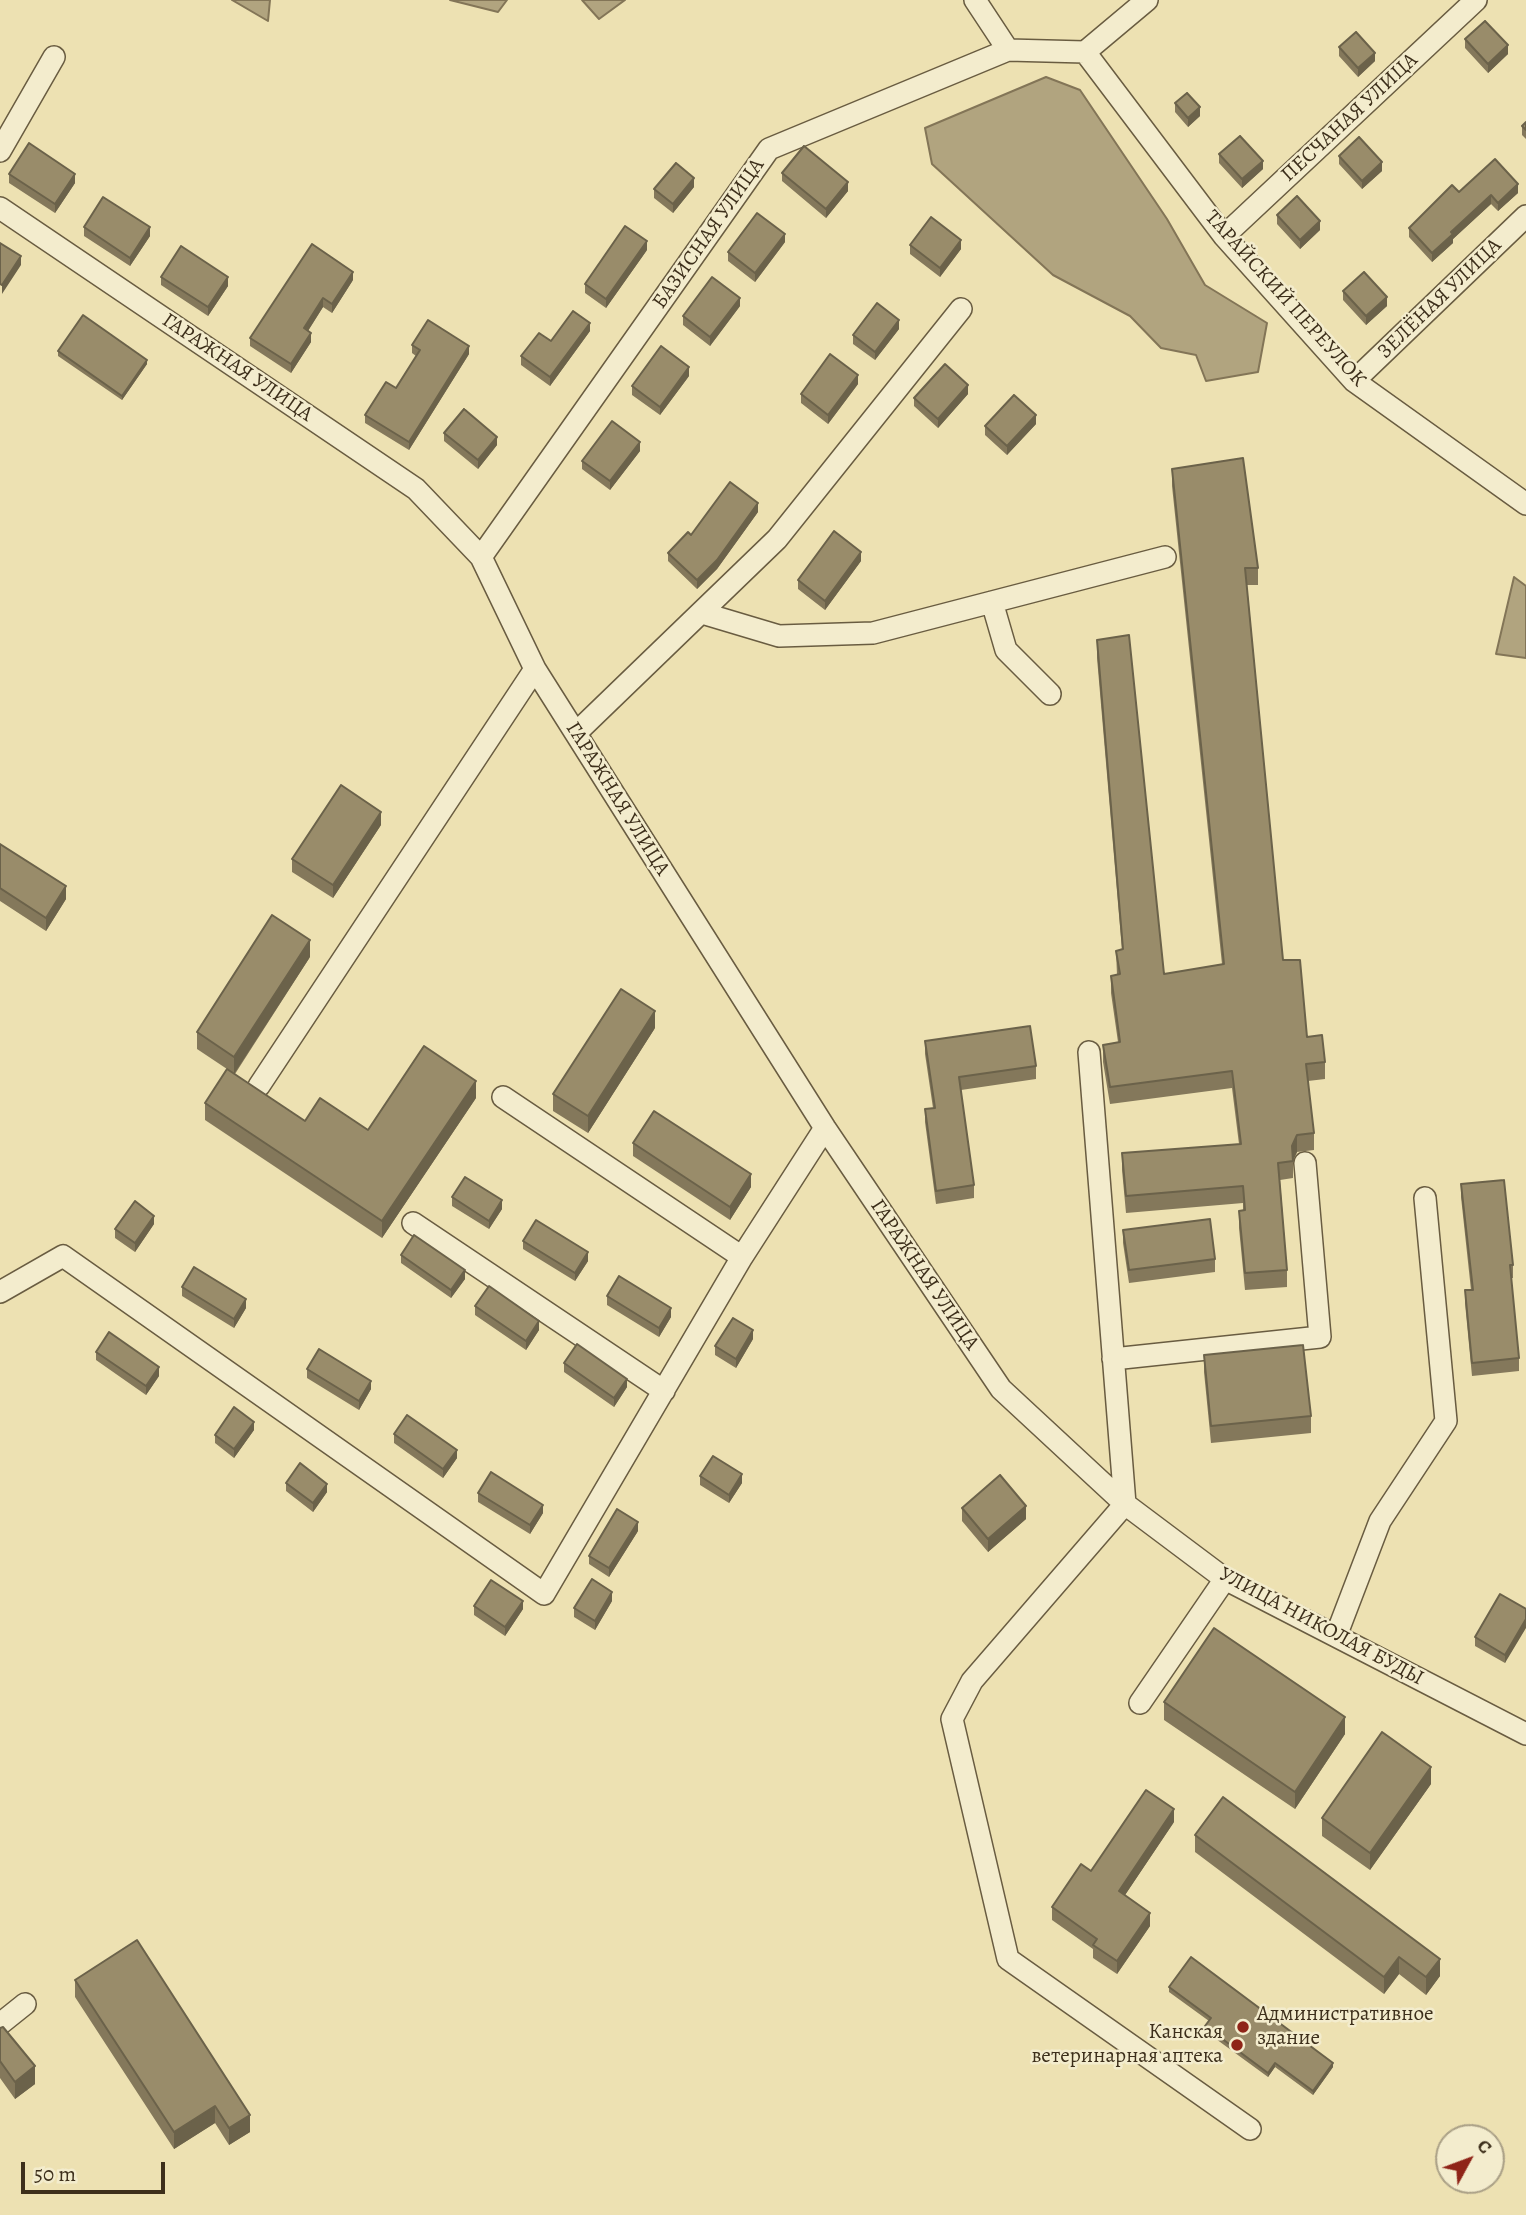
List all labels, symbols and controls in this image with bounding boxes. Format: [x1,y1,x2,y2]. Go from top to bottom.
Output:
street label: ПЕСЧАНАЯ УЛИЦА [1276,48,1424,188]
street label: БАЗИСНАЯ УЛИЦА [648,154,770,314]
street label: ТАРАЙСКИЙ ПЕРЕУЛОК [1199,206,1371,392]
street label: ЗЕЛЁНАЯ УЛИЦА [1373,234,1507,364]
street label: ГАРАЖНАЯ УЛИЦА [157,308,317,428]
street label: ГАРАЖНАЯ УЛИЦА [560,717,674,881]
street label: ГАРАЖНАЯ УЛИЦА [864,1195,984,1355]
street label: УЛИЦА НИКОЛАЯ БУДЫ [1214,1562,1428,1692]
place label: Административное здание [1257,2002,1434,2052]
marker: Административное здание [1235,2019,1251,2035]
place label: Канская ветеринарная аптека [1031,2020,1223,2070]
marker: Канская ветеринарная аптека [1229,2037,1245,2053]
north arrow [1435,2124,1505,2194]
text: С [1471,2134,1498,2159]
scale bar [24,2148,168,2192]
text: 50 m [34,2160,76,2188]

